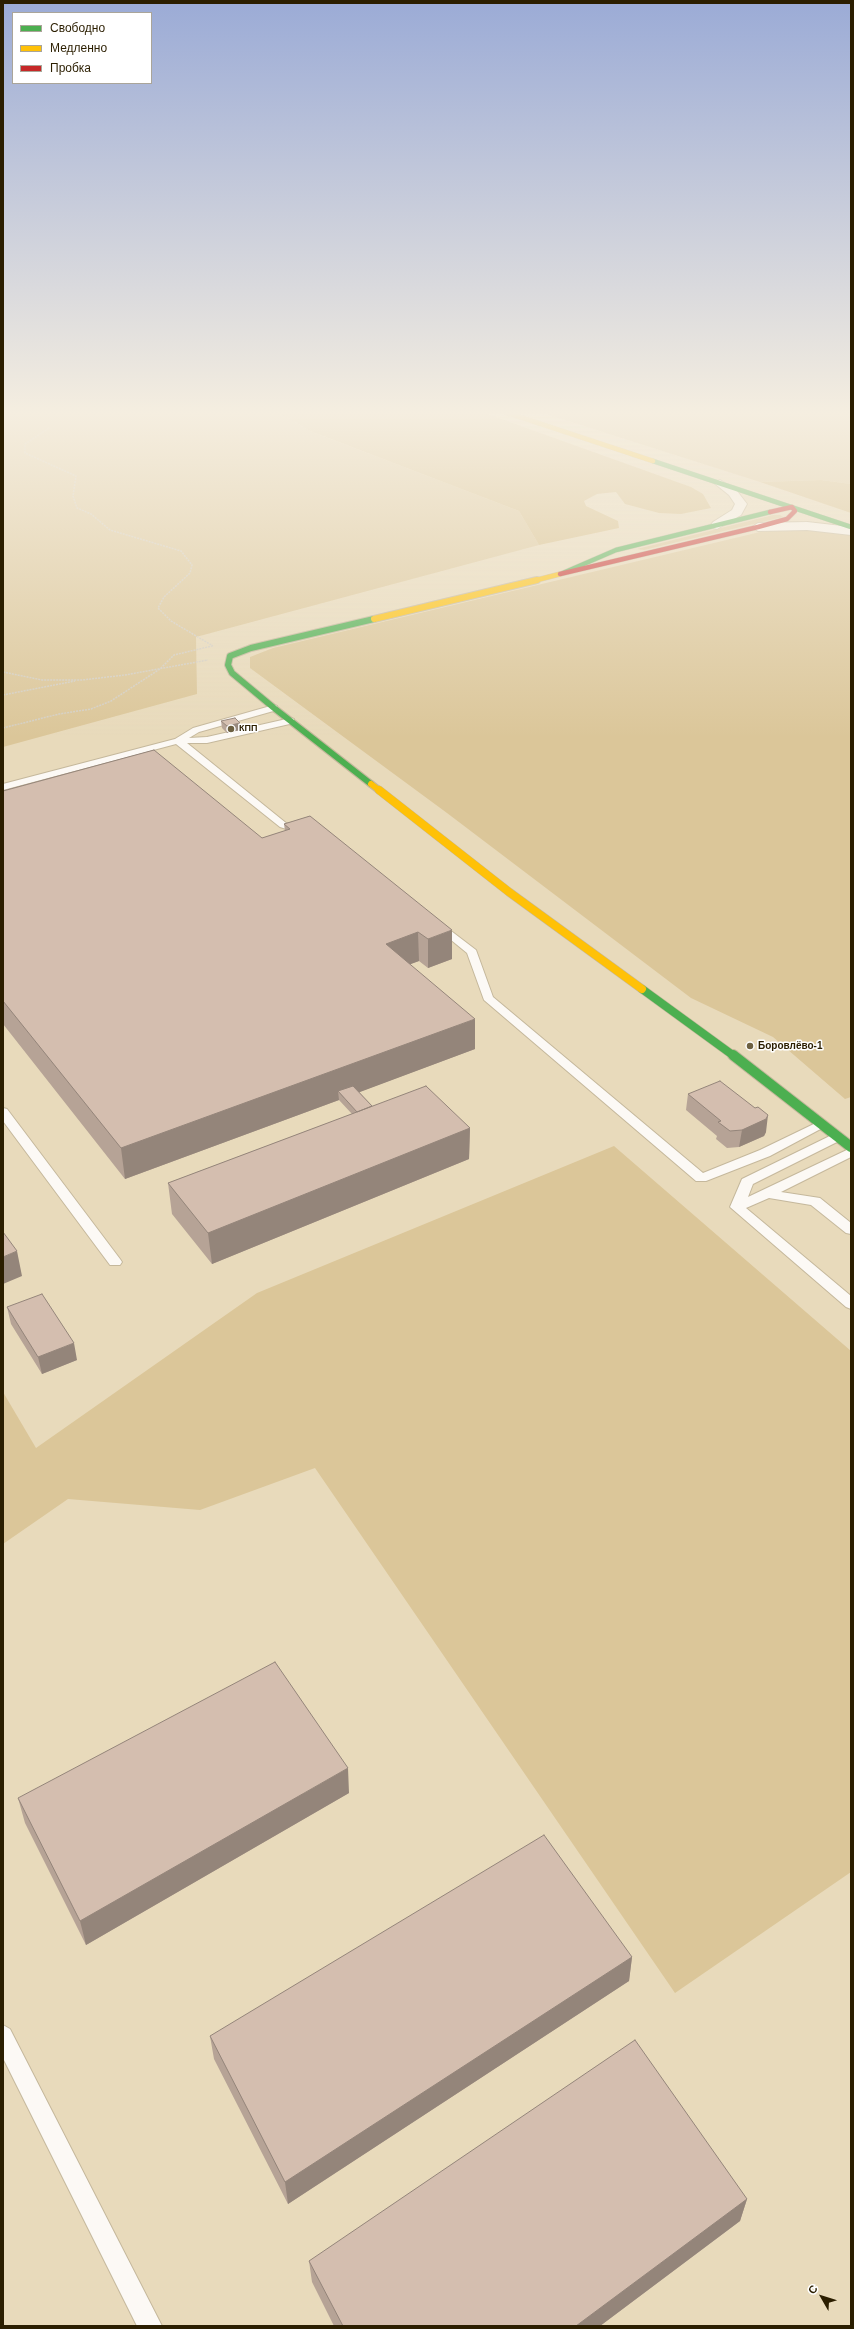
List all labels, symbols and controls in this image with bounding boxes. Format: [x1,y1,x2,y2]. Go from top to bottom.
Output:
legend [12,12,152,84]
text: Свободно [50,21,105,35]
text: Медленно [50,41,107,55]
text: Пробка [50,61,91,75]
marker: КПП [226,724,236,734]
place label: КПП [239,724,257,734]
place label: Боровлёво-1 [758,1040,822,1052]
marker: Боровлёво-1 [745,1041,755,1051]
north arrow [802,2277,842,2317]
text: С [806,2283,820,2296]

